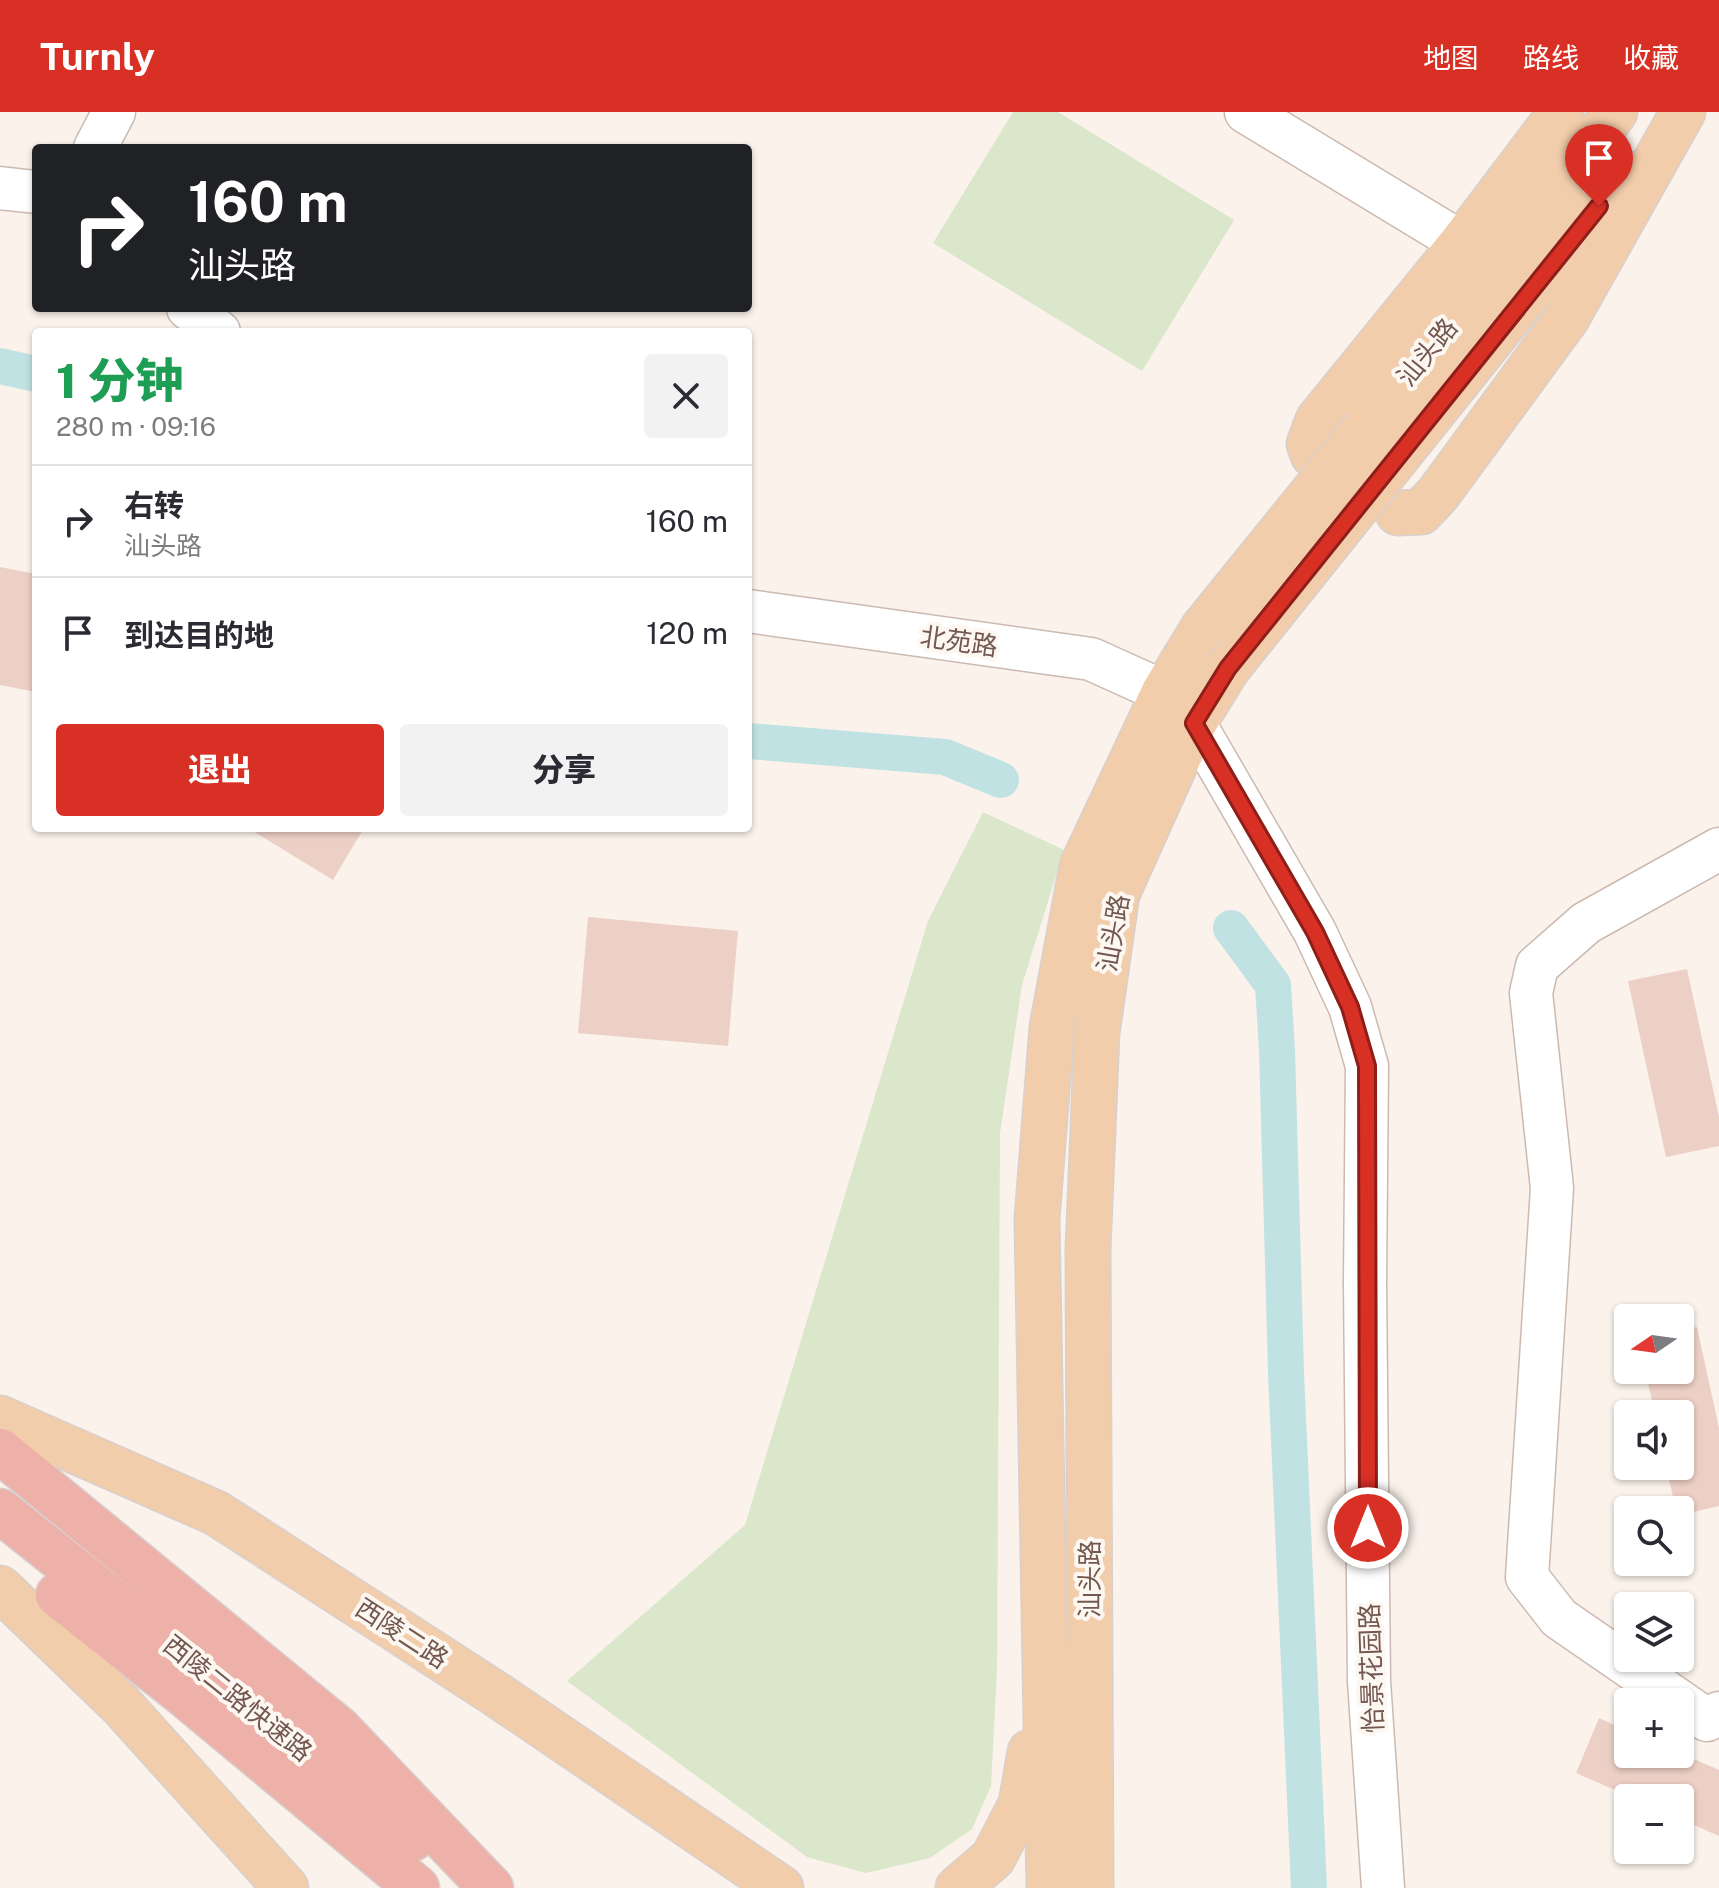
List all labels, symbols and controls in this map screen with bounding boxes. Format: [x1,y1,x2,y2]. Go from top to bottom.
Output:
text: Turnly [40,34,155,79]
text: 地图 [1423,41,1479,74]
text: 路线 [1523,41,1579,74]
text: 收藏 [1623,41,1679,74]
pin [1565,124,1633,206]
icon: arrive [1577,136,1621,180]
text: 160 m [188,169,348,235]
icon: right [56,176,160,280]
text: 汕头路 [188,244,296,286]
street label: 汕头路 [1390,312,1464,392]
text: 1 分钟 [56,352,184,409]
button: close [644,354,728,438]
text: 280 m · 09:16 [56,411,216,442]
text: 右转 [124,487,184,523]
icon: right [56,499,100,543]
text: 160 m [646,503,728,539]
text: 汕头路 [124,530,202,561]
icon: arrive [56,611,100,655]
text: 120 m [646,615,728,651]
text: 到达目的地 [124,617,274,653]
street label: 北苑路 [918,620,1000,662]
button: 退出 [56,724,384,816]
button: 分享 [400,724,728,816]
street label: 汕头路 [1091,892,1135,974]
north arrow [1614,1304,1694,1384]
map controls [1614,1304,1694,1864]
button: sound [1614,1400,1694,1480]
position arrow [1326,1486,1410,1570]
button: search [1614,1496,1694,1576]
street label: 汕头路 [1074,1540,1105,1618]
street label: 西陵二路 [350,1592,454,1674]
button: layers [1614,1592,1694,1672]
street label: 怡景花园路 [1353,1602,1389,1734]
street label: 西陵二路快速路 [158,1629,318,1767]
button: + [1614,1688,1694,1768]
button: − [1614,1784,1694,1864]

